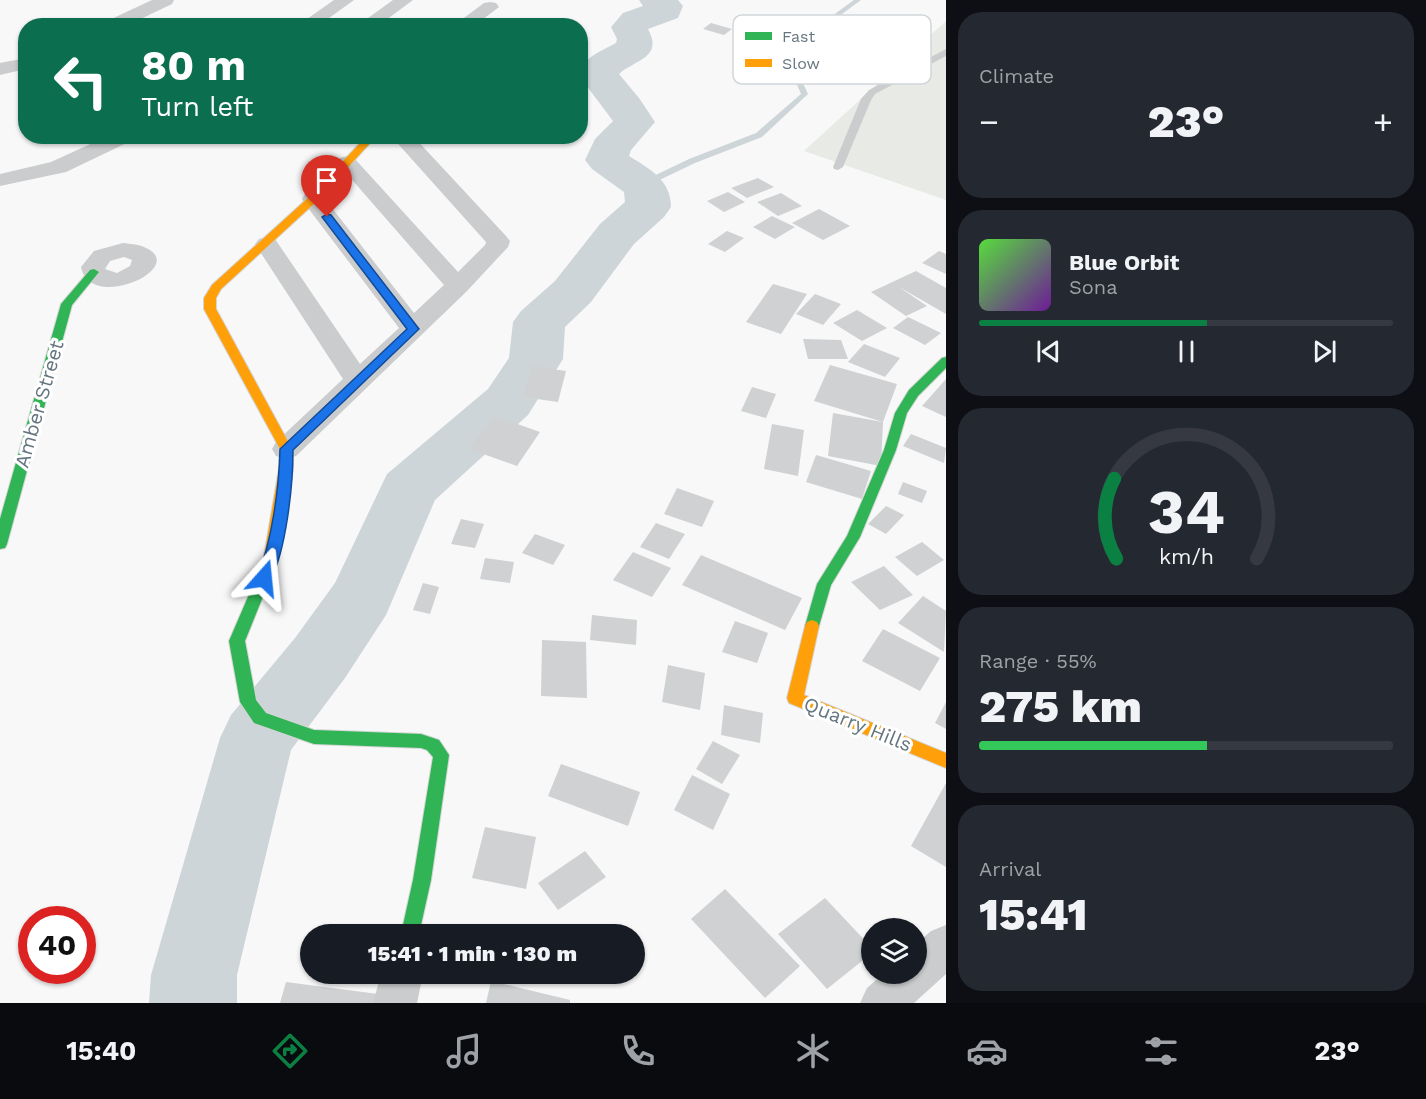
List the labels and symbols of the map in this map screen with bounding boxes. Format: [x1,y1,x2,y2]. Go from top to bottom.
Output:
legend [733,15,931,84]
text: Fast [782,27,815,46]
text: Slow [782,54,820,73]
pin [301,155,352,217]
street label: Amber Street [9,337,69,470]
position arrow [232,546,296,610]
street label: Quarry Hills [800,691,916,757]
speed limit sign: 40 [18,906,96,984]

